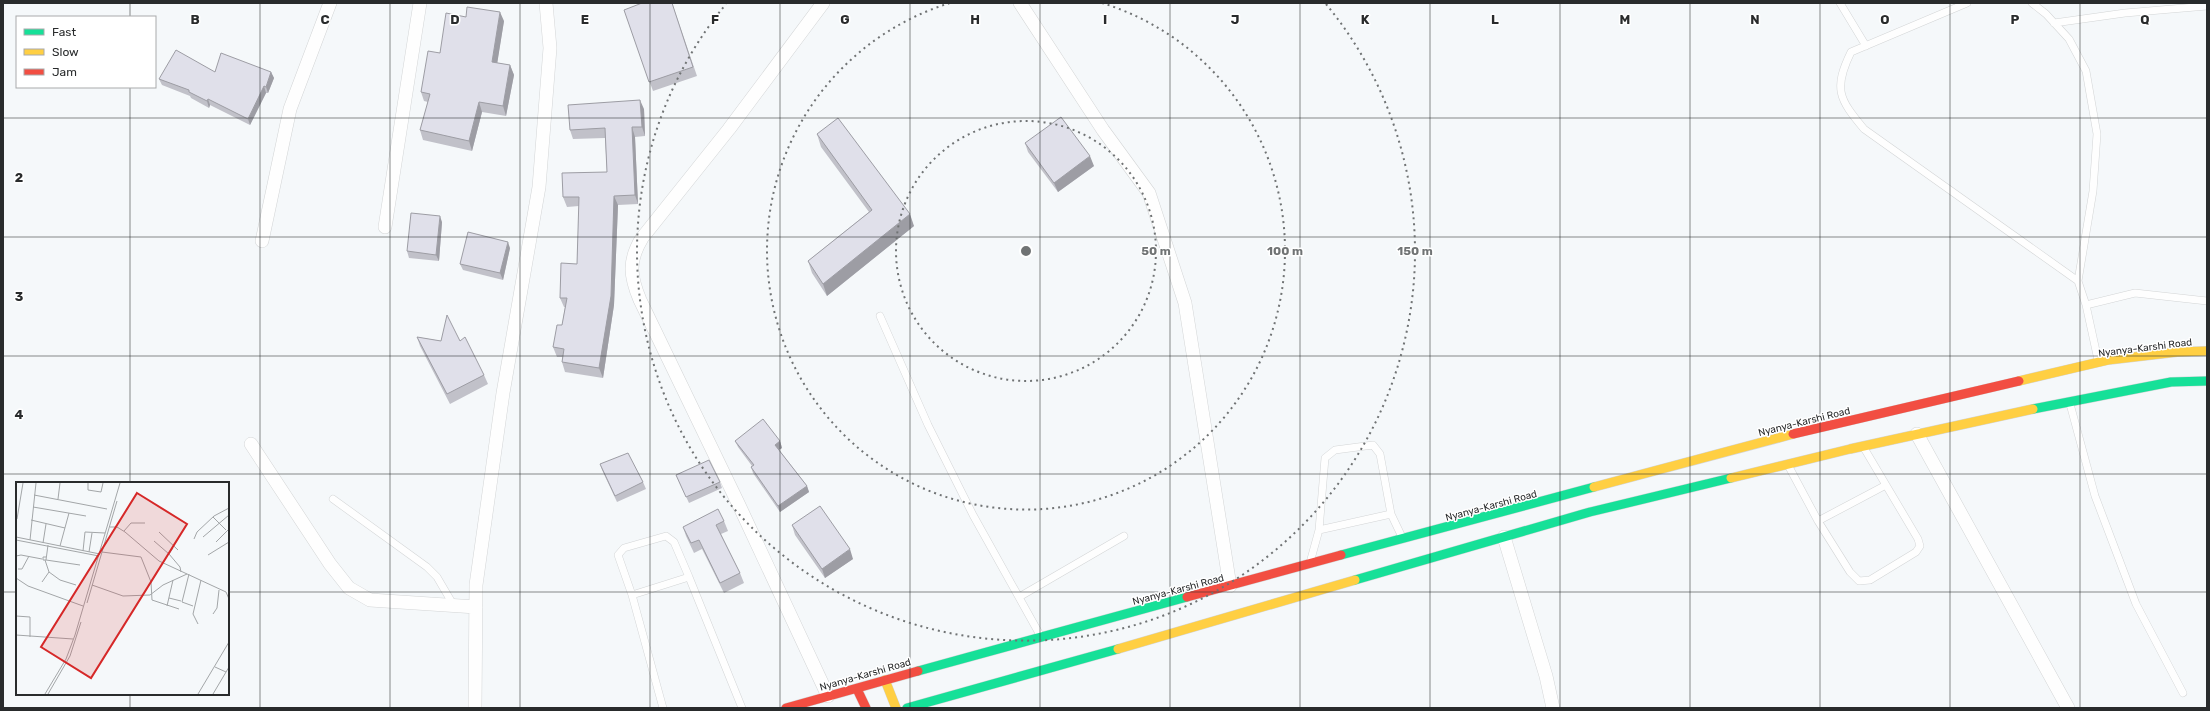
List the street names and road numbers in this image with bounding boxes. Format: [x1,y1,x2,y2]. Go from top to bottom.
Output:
street label: Nyanya-Karshi Road [2098,336,2193,360]
street label: Nyanya-Karshi Road [1757,405,1852,439]
street label: Nyanya-Karshi Road [1444,488,1538,524]
street label: Nyanya-Karshi Road [1131,572,1225,608]
street label: Nyanya-Karshi Road [818,656,912,694]

